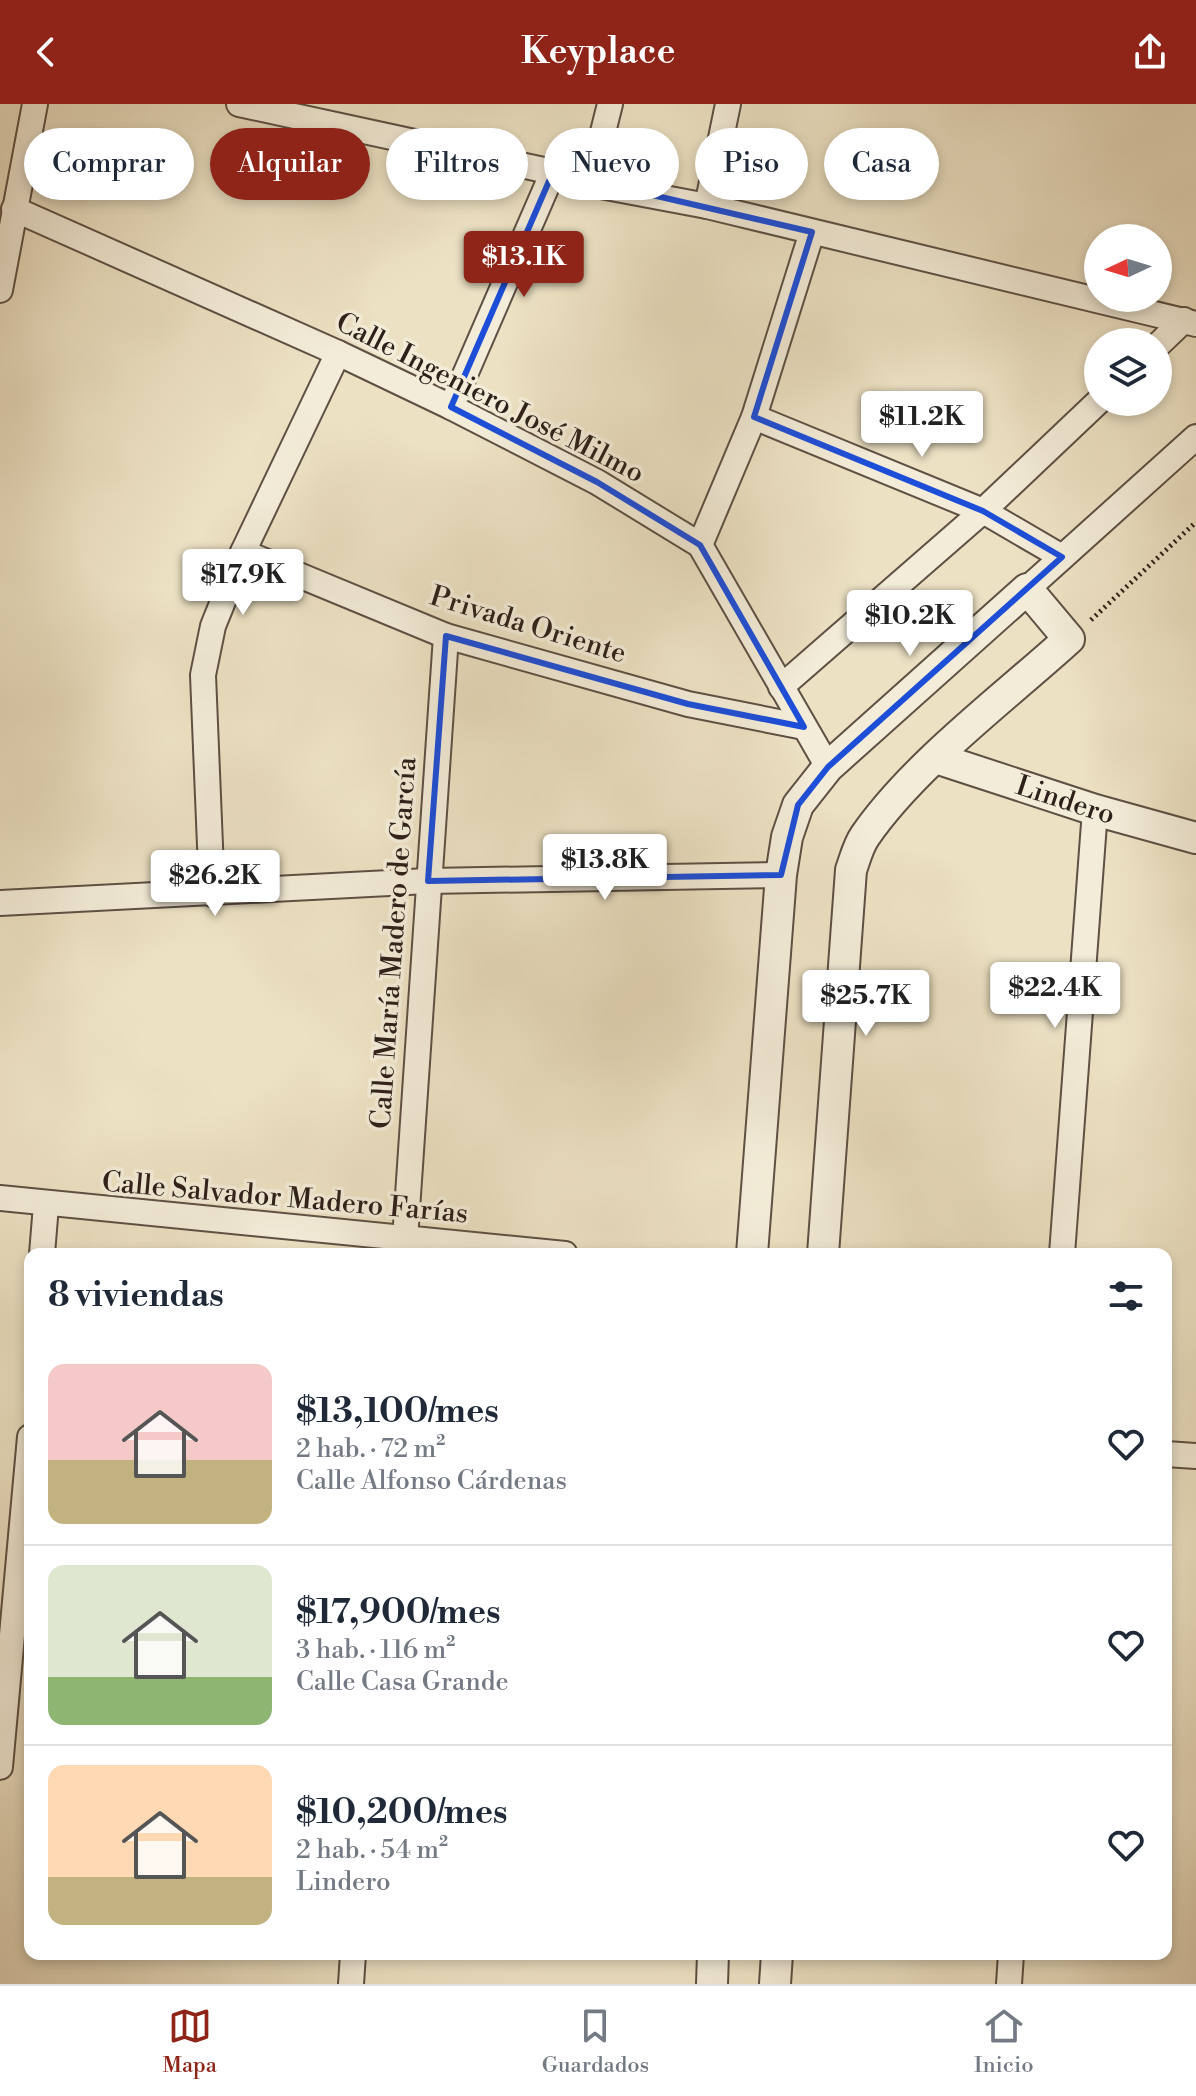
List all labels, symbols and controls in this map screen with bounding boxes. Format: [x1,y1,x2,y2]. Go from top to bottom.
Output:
icon: back [24,30,68,74]
text: Keyplace [521,30,675,75]
icon: share [1128,30,1172,74]
chip: Comprar [24,128,194,200]
chip: Alquilar [210,128,370,200]
chip: Filtros [386,128,528,200]
chip: Nuevo [544,128,679,200]
chip: Piso [695,128,808,200]
chip: Casa [824,128,939,200]
north arrow [1084,224,1172,312]
map controls [1084,224,1172,416]
pin: $13.1K [459,231,589,299]
text: $13.1K [482,241,566,273]
street label: Calle Ingeniero José Milmo [330,305,650,491]
button: layers [1084,328,1172,416]
pin: $11.2K [857,391,987,459]
text: $11.2K [879,401,965,433]
pin: $17.9K [178,549,308,617]
text: $17.9K [200,559,286,591]
street label: Privada Oriente [426,579,630,671]
pin: $10.2K [845,590,975,658]
text: $10.2K [865,600,955,632]
street label: Calle María Madero de García [364,755,425,1130]
street label: Lindero [1011,768,1119,832]
pin: $13.8K [540,834,670,902]
text: $13.8K [561,844,649,876]
pin: $26.2K [150,850,280,918]
text: $26.2K [169,860,261,892]
pin: $22.4K [990,962,1120,1030]
pin: $25.7K [801,970,931,1038]
text: $22.4K [1008,972,1102,1004]
text: $25.7K [820,980,912,1012]
street label: Calle Salvador Madero Farías [100,1165,470,1231]
icon: filters [1104,1274,1148,1318]
text: 8 viviendas [48,1275,224,1317]
text: $13,100/mes [296,1391,499,1433]
icon: home [112,1396,208,1492]
icon: heart [1104,1422,1148,1466]
text: 2 hab. · 72 m² [296,1433,445,1465]
text: Calle Alfonso Cárdenas [296,1465,567,1497]
text: $17,900/mes [296,1592,501,1634]
icon: home [112,1597,208,1693]
icon: heart [1104,1623,1148,1667]
text: 3 hab. · 116 m² [296,1634,455,1666]
text: Calle Casa Grande [296,1666,509,1698]
text: $10,200/mes [296,1792,508,1834]
icon: home [112,1797,208,1893]
icon: heart [1104,1823,1148,1867]
text: 2 hab. · 54 m² [296,1834,448,1866]
text: Lindero [296,1866,391,1898]
tab: Mapa [162,2004,217,2079]
tab: Guardados [542,2004,649,2079]
tab: Inicio [974,2004,1034,2079]

